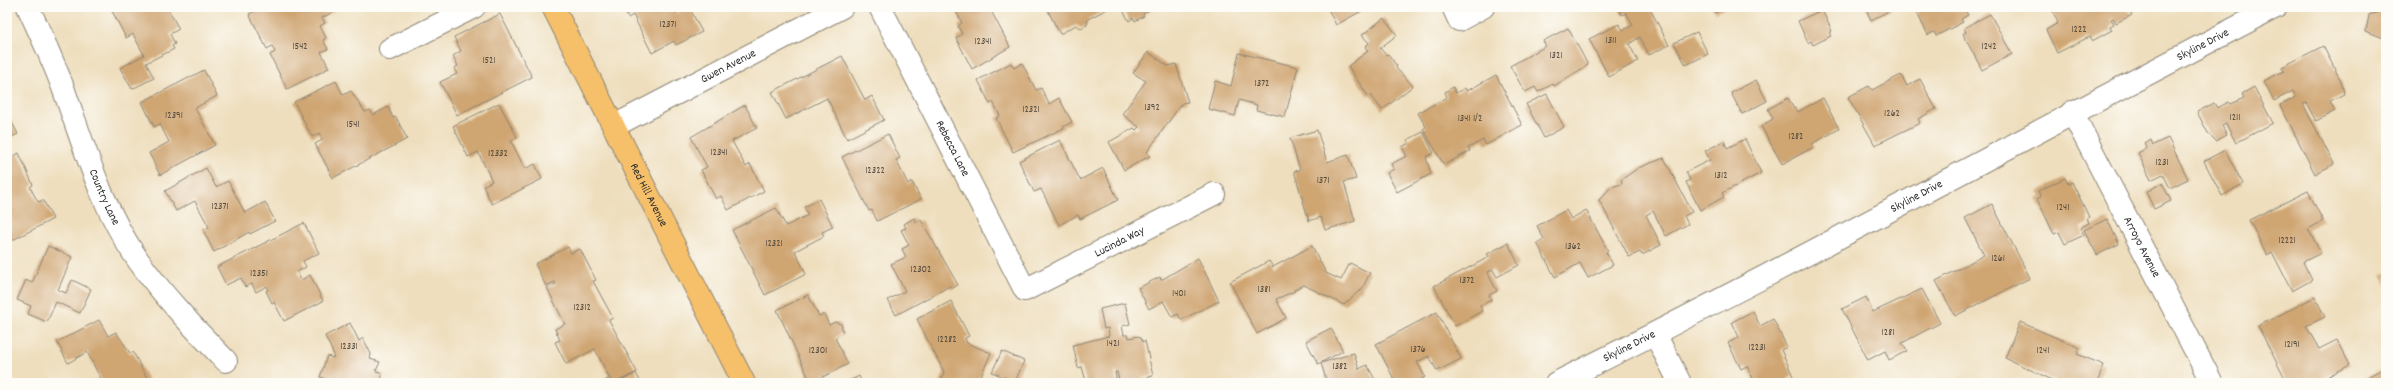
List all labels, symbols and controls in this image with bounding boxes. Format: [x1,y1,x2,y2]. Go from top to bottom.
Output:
house number: 12371 [659,18,677,32]
house number: 1222 [2071,23,2087,37]
street label: Skyline Drive [2174,24,2232,66]
house number: 1311 [1605,34,1617,48]
house number: 12341 [974,35,992,49]
house number: 1542 [292,40,308,54]
house number: 1242 [1981,40,1997,54]
street label: Gwen Avenue [698,45,759,88]
house number: 1321 [1549,49,1563,63]
house number: 1521 [482,54,496,68]
house number: 1372 [1255,77,1269,91]
house number: 1392 [1144,101,1160,115]
house number: 12321 [1022,103,1040,117]
house number: 1262 [1884,107,1900,121]
house number: 12391 [165,109,183,123]
house number: 1211 [2230,111,2240,125]
house number: 1341 1/2 [1458,112,1482,126]
street label: Rebecca Lane [931,117,974,180]
house number: 1541 [346,118,360,132]
house number: 1282 [1789,130,1803,144]
house number: 12341 [710,146,728,160]
house number: 12332 [488,147,508,161]
house number: 1231 [2155,156,2169,170]
street label: Red Hill Avenue [625,160,672,230]
house number: 12322 [865,164,885,178]
street label: Country Lane [84,167,124,228]
house number: 1312 [1714,169,1728,183]
house number: 1371 [1317,174,1329,188]
street label: Skyline Drive [1887,176,1946,217]
house number: 12371 [211,200,229,214]
house number: 1241 [2057,201,2069,215]
street label: Arroyo Avenue [2119,214,2165,281]
street label: Lucinda Way [1092,222,1149,262]
house number: 12221 [2278,234,2296,248]
house number: 12321 [765,237,783,251]
house number: 1362 [1565,240,1581,254]
house number: 1261 [1991,252,2005,266]
house number: 12302 [911,263,931,277]
house number: 12351 [250,267,268,281]
house number: 1372 [1460,274,1474,288]
house number: 1381 [1258,283,1270,297]
house number: 1401 [1172,287,1186,301]
house number: 12312 [573,301,591,315]
street label: Skyline Drive [1600,326,1659,367]
house number: 1281 [1882,326,1894,340]
house number: 12282 [937,333,957,347]
house number: 1421 [1107,337,1119,351]
house number: 12191 [2284,338,2300,352]
house number: 12331 [340,340,358,354]
house number: 12231 [1748,341,1766,355]
house number: 1376 [1410,343,1426,357]
house number: 12301 [809,344,827,358]
house number: 1241 [2037,344,2049,358]
house number: 1382 [1332,360,1348,374]

